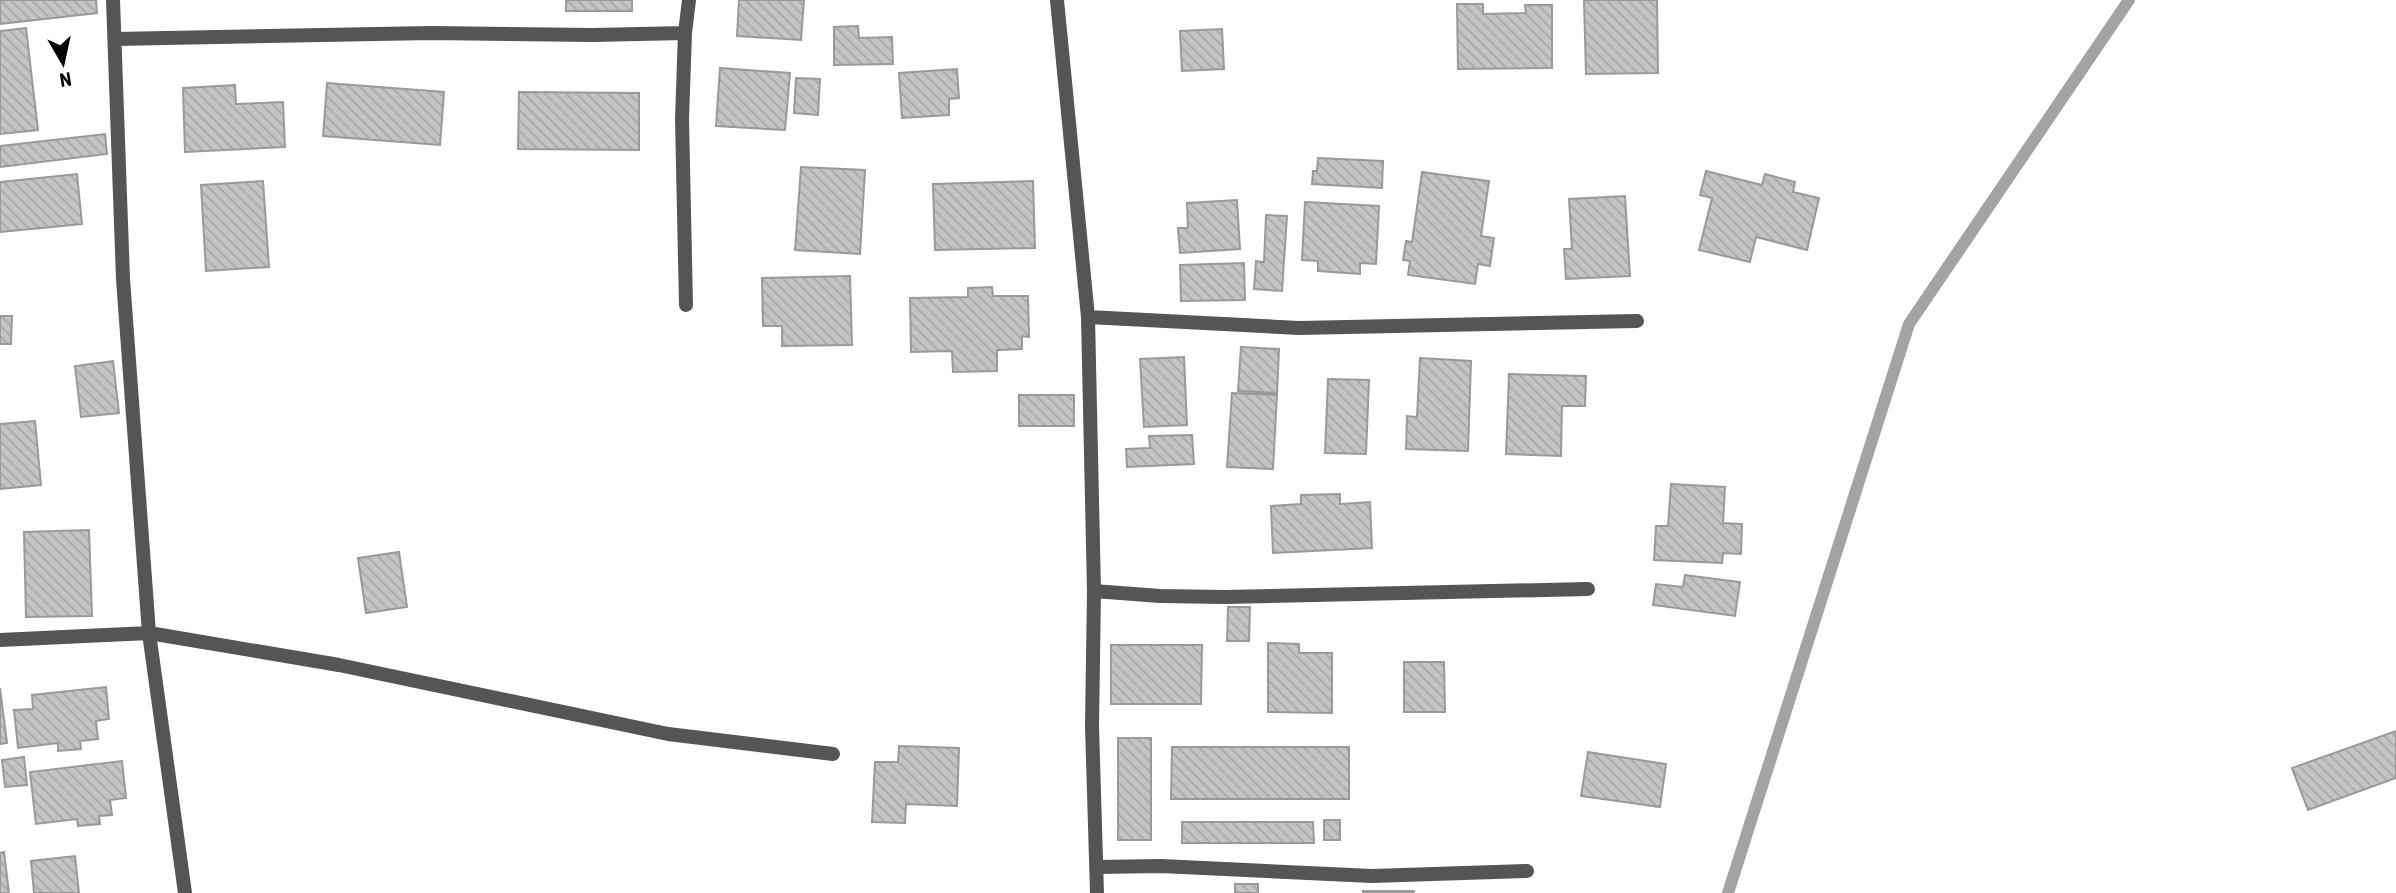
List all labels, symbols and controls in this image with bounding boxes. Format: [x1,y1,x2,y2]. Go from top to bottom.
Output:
north arrow [28,28,98,98]
text: N [58,67,73,92]

